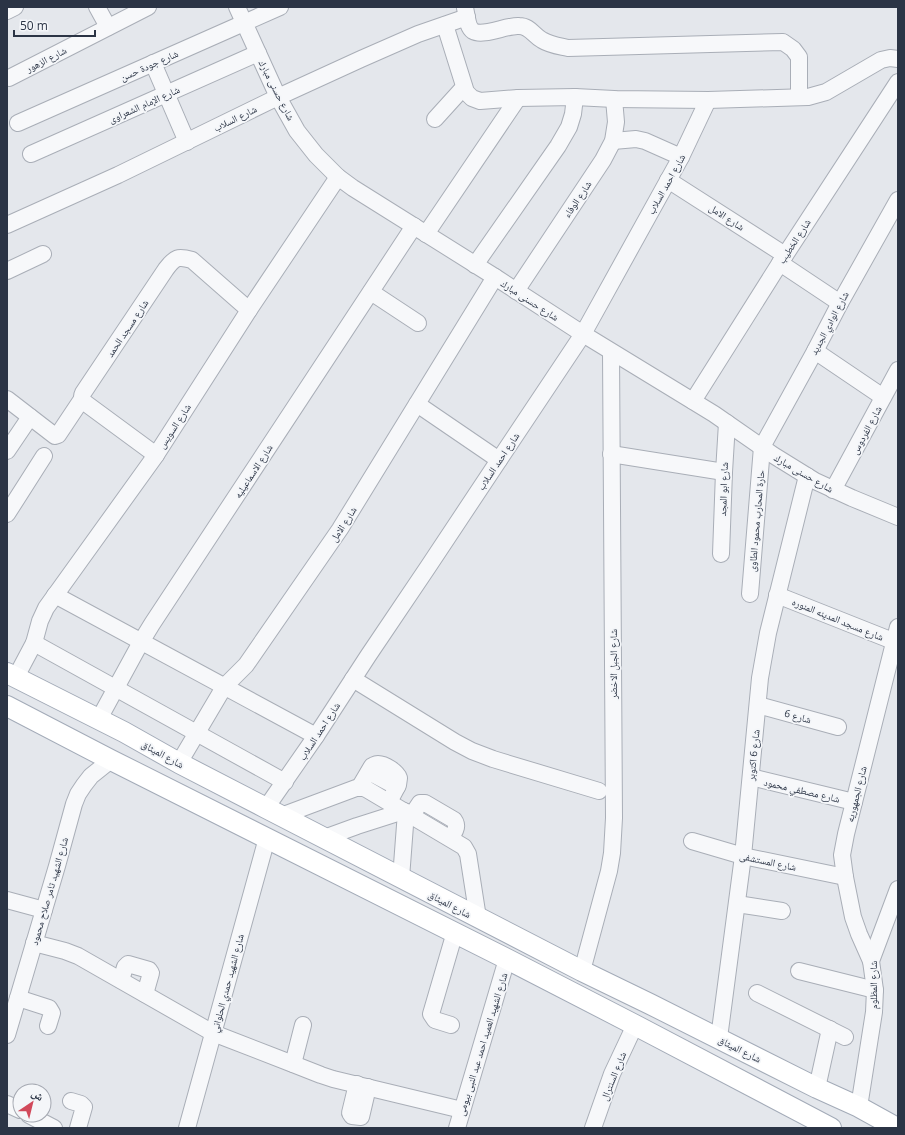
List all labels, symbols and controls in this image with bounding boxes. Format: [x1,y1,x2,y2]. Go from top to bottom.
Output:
scale bar [14,12,95,38]
text: 50 m [20,17,48,34]
street label: شارع الزهور [22,43,69,76]
street label: شارع جودة حسن [118,46,181,84]
street label: شارع حسنى مبارك [256,57,299,123]
street label: شارع الإمام الشعراوى [106,82,182,127]
street label: شارع السلاب [211,101,259,134]
street label: شارع احمد السلاب [644,151,689,217]
street label: شارع الوفاء [559,177,595,220]
street label: شارع الامل [707,200,748,234]
street label: شارع الخطيب [774,216,814,266]
street label: شارع حسنى مبارك [498,276,562,324]
street label: شارع الوادي الجديد [806,288,853,358]
street label: شارع مسجد الحمد [103,296,152,360]
street label: شارع السويس [154,400,194,451]
street label: شارع الفردوس [847,403,885,457]
street label: شارع احمد السلاب [474,429,523,493]
street label: شارع الاسماعيليه [230,441,276,501]
street label: شارع حسنى مبارك [772,450,837,496]
street label: شارع ابو المجد [715,461,731,516]
street label: حارة المحارب محمود الطاوى [745,469,767,573]
street label: شارع الامل [326,503,360,544]
street label: شارع مسجد المدينه المنوره [790,594,886,644]
street label: شارع الجبل الاخضر [606,629,620,700]
street label: شارع احمد السلاب [295,699,343,763]
street label: شارع 6 [783,706,813,726]
street label: شارع 6 اكتوبر [743,728,763,782]
street label: شارع الميثاق [139,737,187,772]
street label: شارع الجمهوريه [842,764,870,823]
street label: شارع مصطفي محمود [762,774,842,807]
street label: شارع الشهيد تامر صلاح محمود [27,835,71,947]
street label: شارع المستشفى [738,848,798,874]
street label: شارع الميثاق [426,887,474,921]
street label: شارع الشهيد حمدي الحلواني [207,932,249,1034]
street label: شارع المظلوم [866,960,881,1009]
street label: شارع الشهيد العميد احمد عبد النبى بيومى [454,970,511,1117]
street label: شارع الميثاق [716,1032,764,1066]
street label: شارع السنترال [597,1049,629,1103]
north arrow [12,1083,52,1123]
text: ش [28,1085,47,1105]

